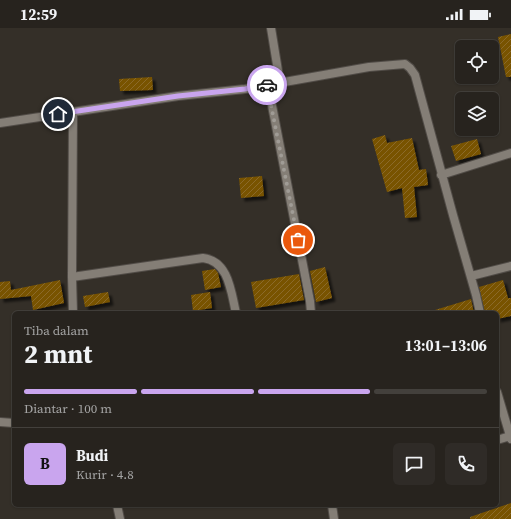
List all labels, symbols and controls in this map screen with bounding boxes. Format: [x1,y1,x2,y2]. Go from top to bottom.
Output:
text: 12:59 [20,4,57,25]
map controls [455,40,499,136]
button: locate [455,40,499,84]
courier [247,65,287,105]
icon: car [256,74,278,96]
button: layers [455,92,499,136]
pin [41,97,75,131]
icon: home [47,103,69,125]
pin [281,223,315,257]
icon: bag [287,229,309,251]
text: Tiba dalam [24,322,89,339]
text: 13:01–13:06 [405,335,487,356]
text: 2 mnt [24,336,92,372]
text: Diantar · 100 m [24,400,112,417]
button: chat [393,443,435,485]
button: phone [445,443,487,485]
text: Budi [76,445,108,466]
text: B [40,453,50,474]
text: Kurir · 4.8 [76,466,134,483]

